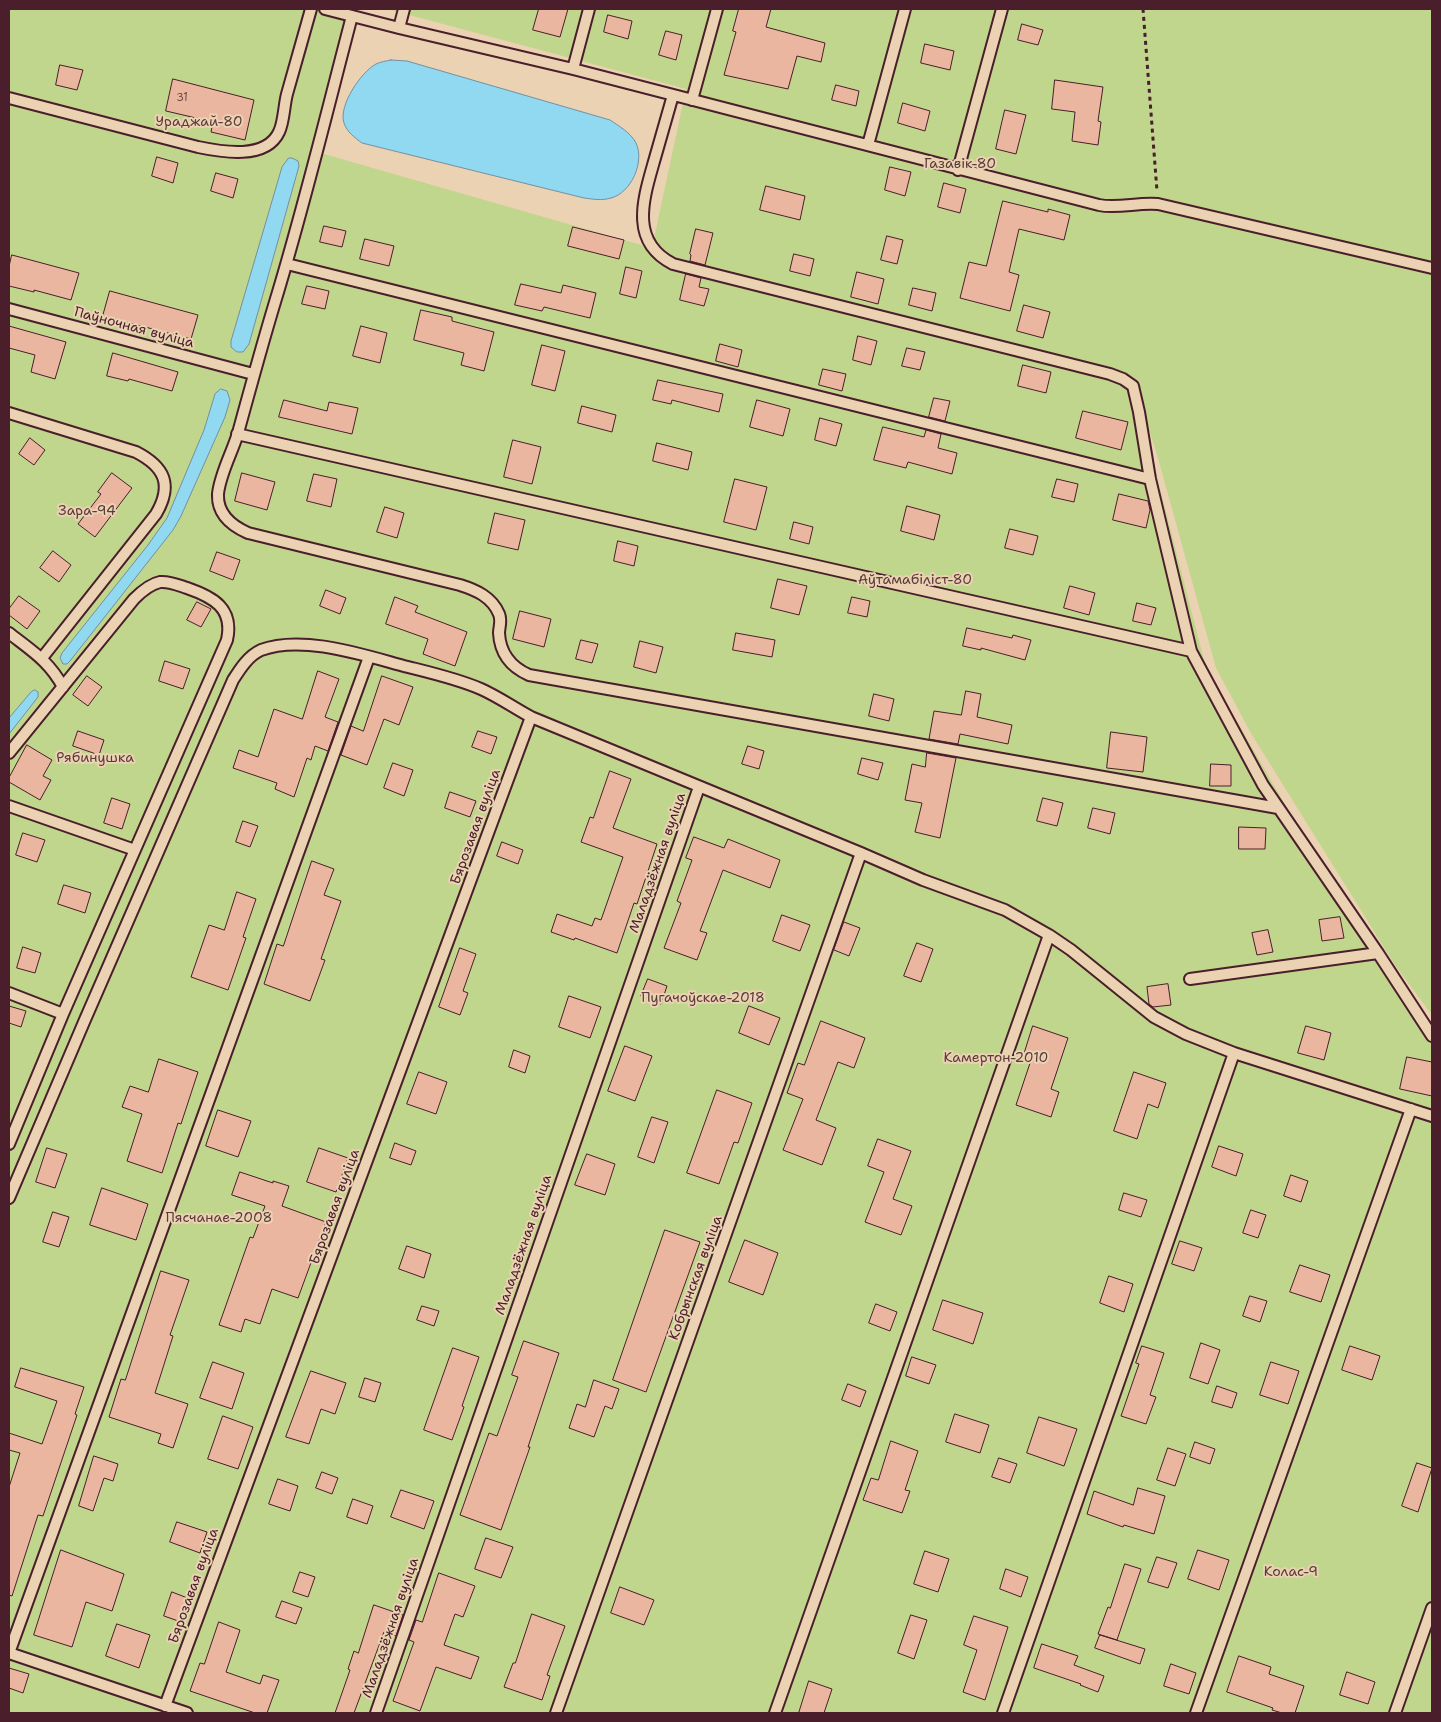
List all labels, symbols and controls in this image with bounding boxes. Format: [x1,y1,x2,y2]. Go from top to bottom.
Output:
house number: 31 [176,91,188,105]
park label: Ураджай-80 [156,114,242,130]
park label: Газавік-80 [924,156,996,172]
street label: Паўночная вуліца [72,304,196,352]
park label: Зара-94 [58,503,116,519]
park label: Аўтамабіліст-80 [858,572,972,588]
park label: Рябинушка [56,750,134,766]
street label: Бярозавая вуліца [447,767,505,887]
street label: Маладзёжная вуліца [626,791,690,935]
park label: Пугачоўскае-2018 [641,990,765,1006]
park label: Камертон-2010 [944,1050,1048,1066]
street label: Бярозавая вуліца [306,1147,364,1267]
street label: Маладзёжная вуліца [492,1173,556,1317]
park label: Пясчанае-2008 [166,1210,272,1226]
street label: Кобрынская вуліца [666,1213,726,1343]
street label: Бярозавая вуліца [165,1526,223,1646]
street label: Маладзёжная вуліца [359,1556,423,1700]
park label: Колас-9 [1264,1564,1318,1580]

